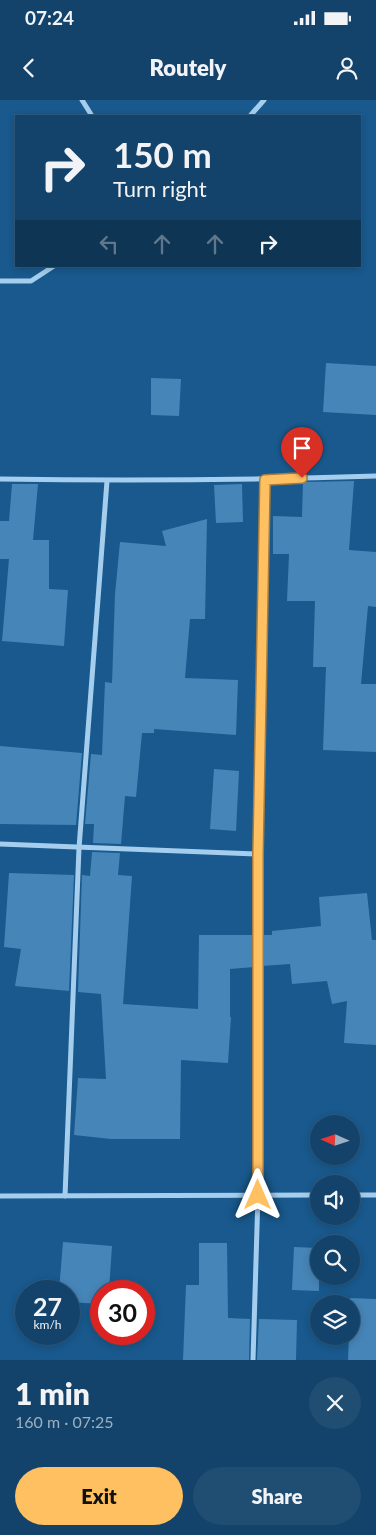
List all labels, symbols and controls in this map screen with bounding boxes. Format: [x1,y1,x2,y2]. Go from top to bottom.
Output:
text: 07:24 [25,6,74,29]
icon: back [15,54,43,82]
text: Routely [150,54,226,81]
icon: person [333,54,361,82]
text: 150 m [113,133,212,175]
icon: right [30,135,95,200]
text: Turn right [113,175,207,202]
icon: left [95,230,123,258]
icon: ahead [148,230,176,258]
icon: ahead [201,230,229,258]
icon: right [254,230,282,258]
pin [281,427,323,478]
icon: arrive [288,434,316,462]
north arrow [310,1115,360,1165]
map controls [310,1115,360,1345]
position arrow [231,1168,283,1220]
button: sound [310,1175,360,1225]
button: search [310,1235,360,1285]
speed limit sign: 30 [90,1280,155,1345]
text: 27 [33,1291,62,1321]
button: layers [310,1295,360,1345]
text: km/h [33,1317,62,1332]
text: 1 min [15,1375,90,1411]
button: close [309,1377,361,1429]
text: 160 m · 07:25 [15,1412,114,1431]
button: Exit [15,1467,183,1525]
button: Share [193,1467,361,1525]

